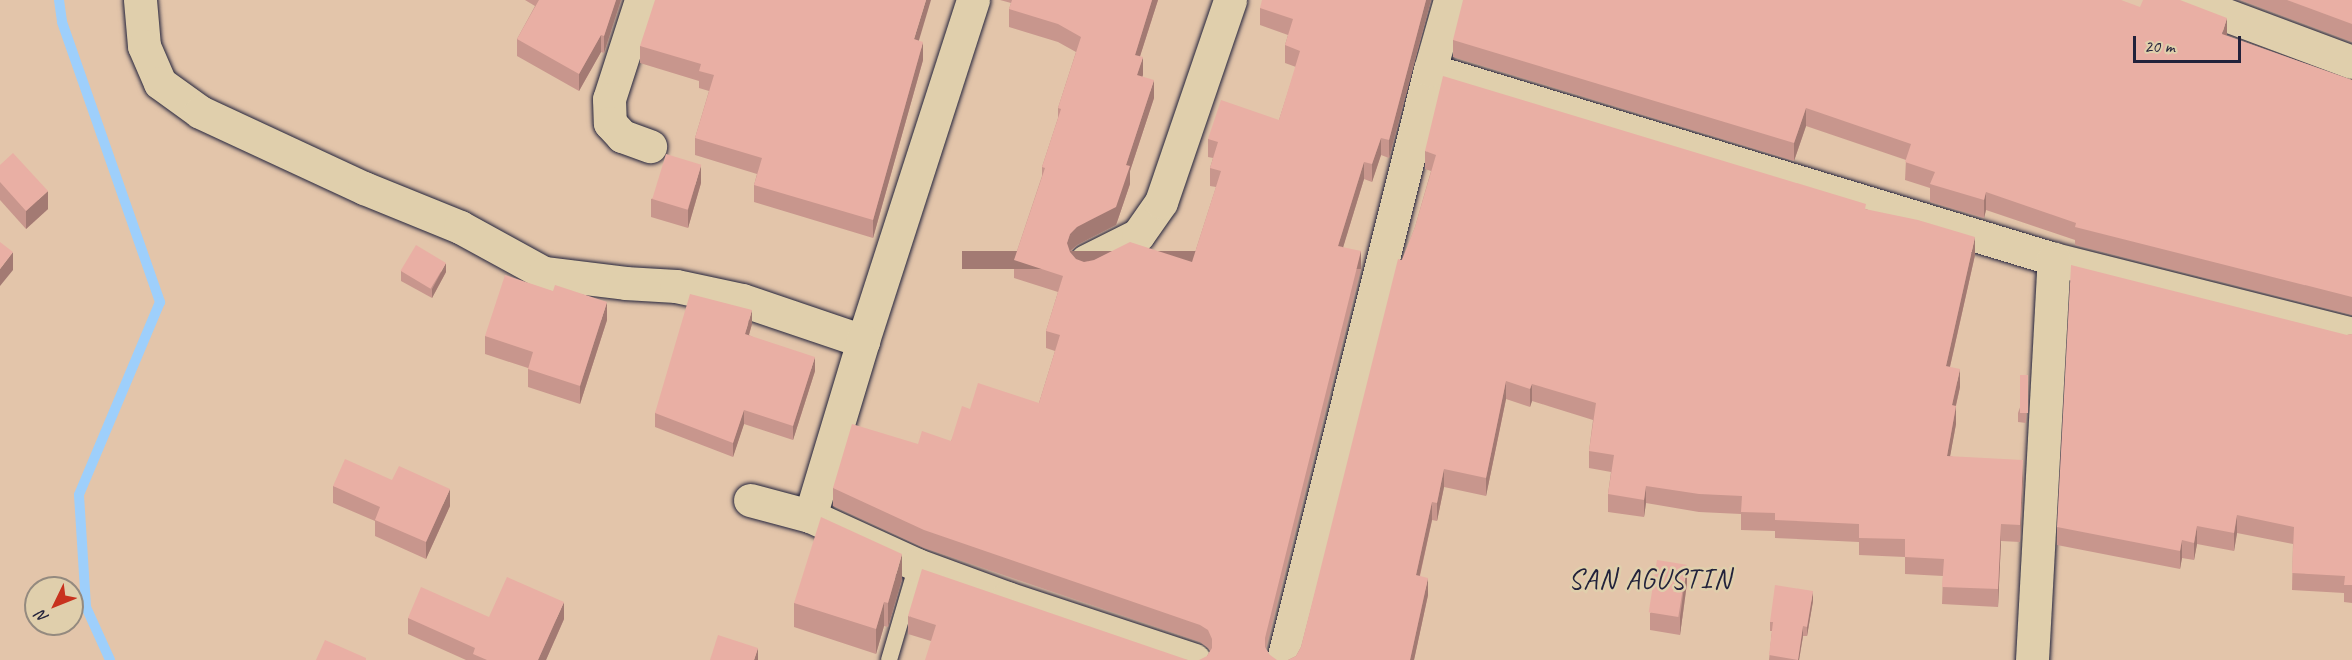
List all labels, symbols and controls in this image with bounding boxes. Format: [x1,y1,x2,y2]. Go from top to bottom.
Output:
scale bar [2136,24,2244,62]
text: 20 m [2144,35,2175,57]
district label: SAN AGUSTIN [1569,562,1731,596]
north arrow [24,576,84,636]
text: N [32,606,53,627]

